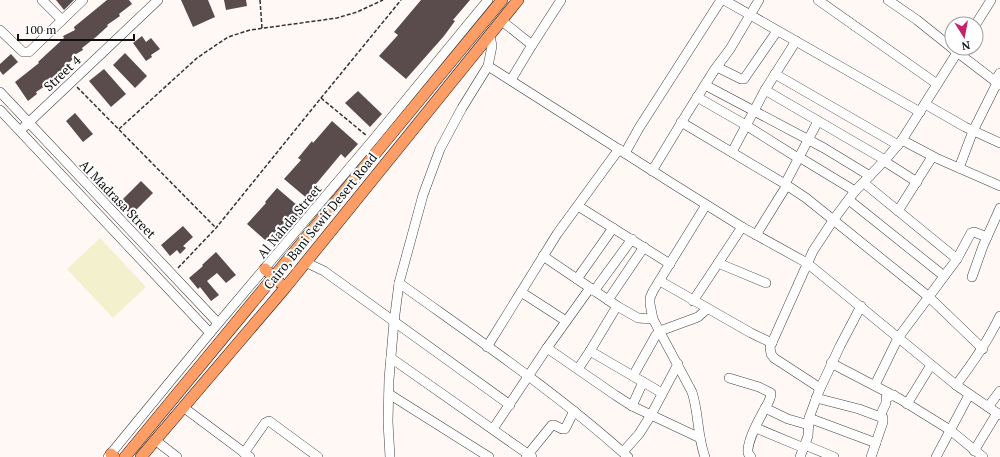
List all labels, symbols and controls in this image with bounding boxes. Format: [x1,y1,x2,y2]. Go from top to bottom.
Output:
scale bar [18,16,134,42]
north arrow [944,16,984,56]
text: 100 m [24,22,57,37]
text: N [960,38,971,54]
street label: Street 4 [39,51,85,95]
street label: Cairo, Bani Sewif Desert Road [259,149,381,293]
street label: Al Madrasa Street [76,156,160,242]
street label: Al Nahda Street [253,180,325,262]

